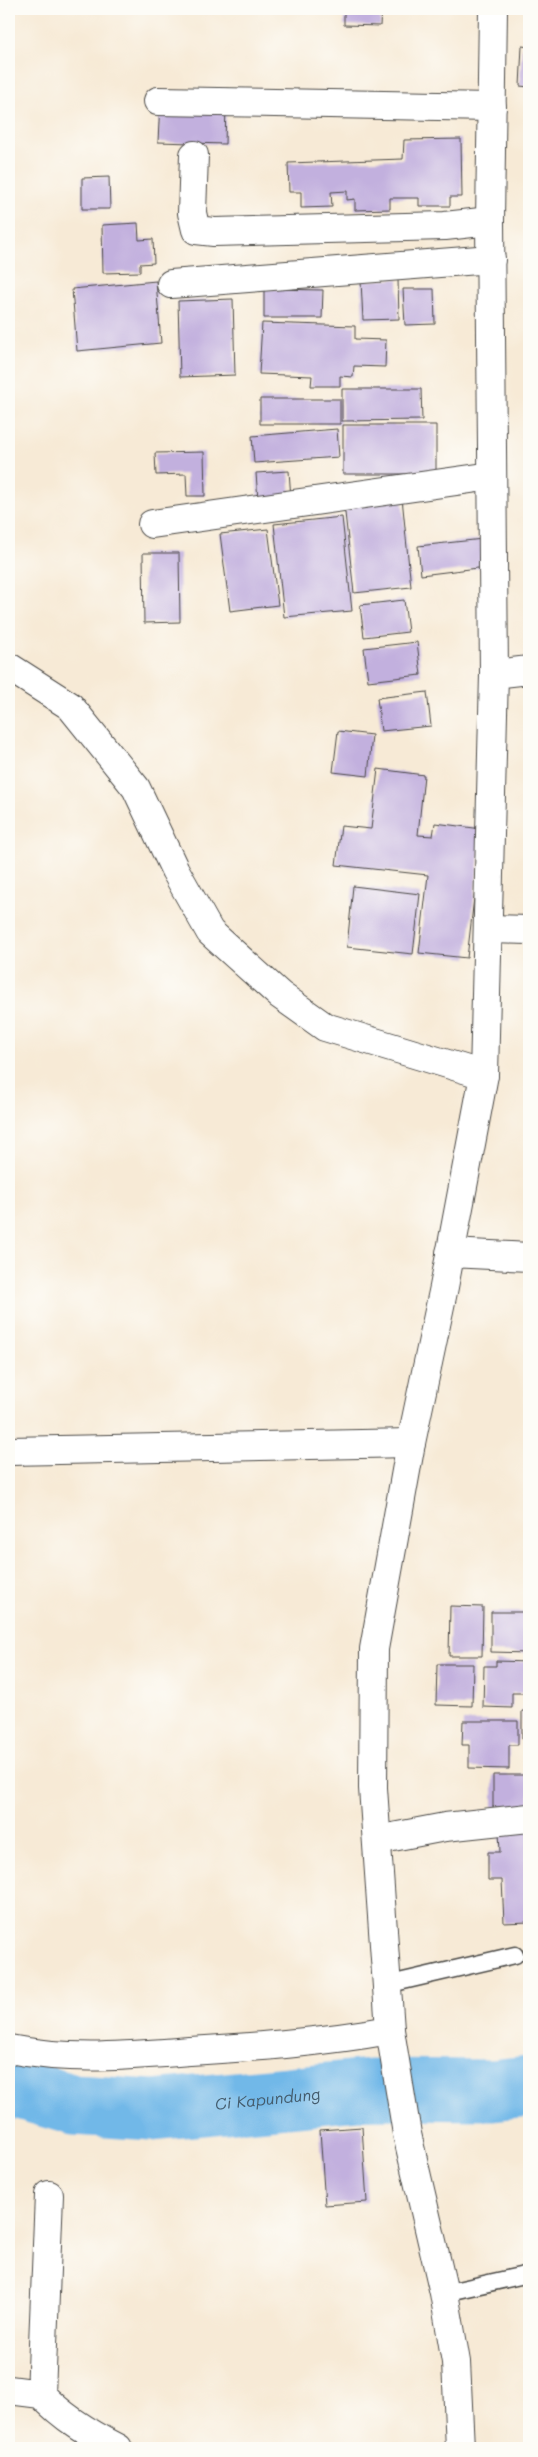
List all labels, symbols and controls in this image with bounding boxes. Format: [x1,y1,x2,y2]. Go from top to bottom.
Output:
water label: Ci Kapundung [214,2083,321,2114]

